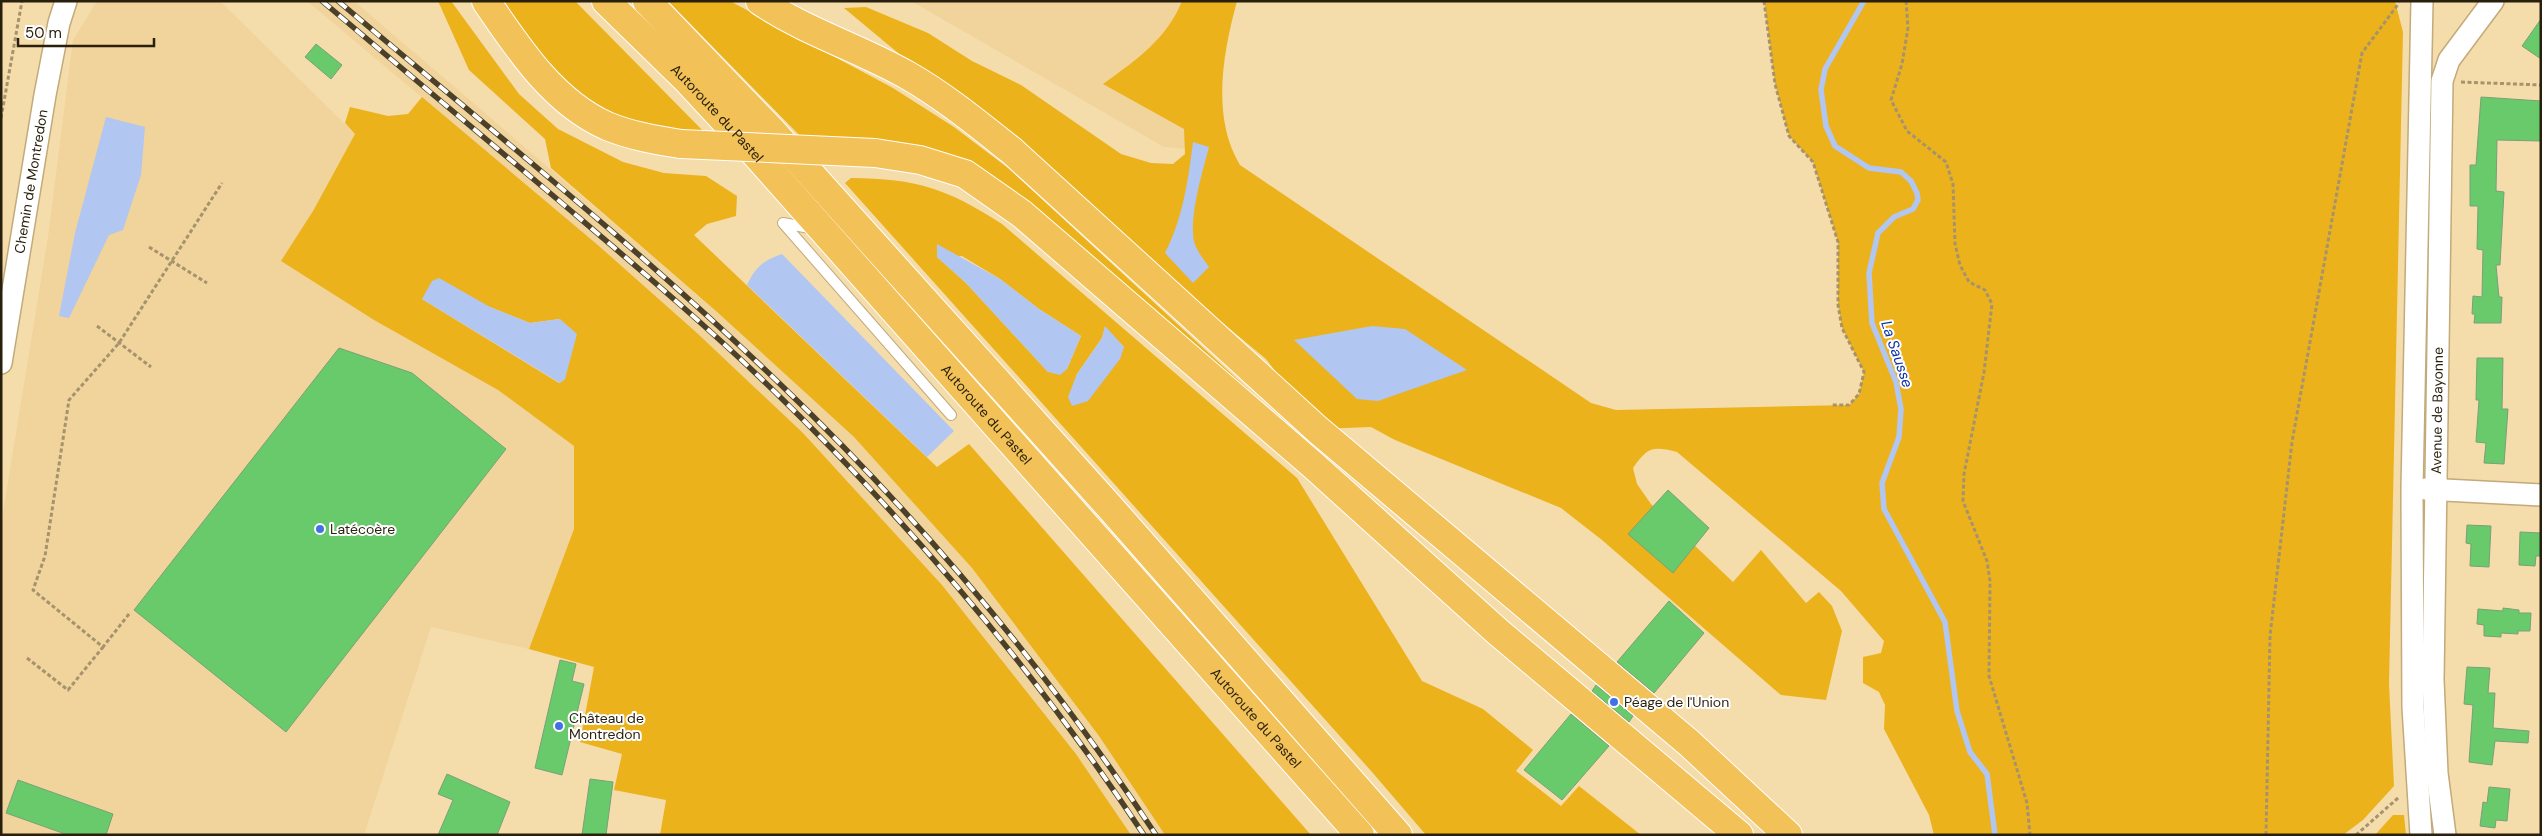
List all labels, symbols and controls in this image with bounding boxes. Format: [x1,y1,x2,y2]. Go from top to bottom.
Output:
scale bar [18,15,154,47]
text: 50 m [25,23,62,43]
street label: Autoroute du Pastel [667,60,768,166]
street label: Chemin de Montredon [10,108,52,255]
water label: La Sausse [1876,318,1918,391]
street label: Avenue de Bayonne [2427,347,2447,474]
street label: Autoroute du Pastel [937,360,1036,468]
place label: Latécoère [330,520,395,538]
marker: Latécoère [314,523,326,535]
street label: Autoroute du Pastel [1207,664,1305,772]
place label: Péage de l'Union [1624,693,1729,711]
marker: Péage de l'Union [1608,696,1620,708]
place label: Château de Montredon [569,709,644,743]
marker: Château de Montredon [553,720,565,732]

